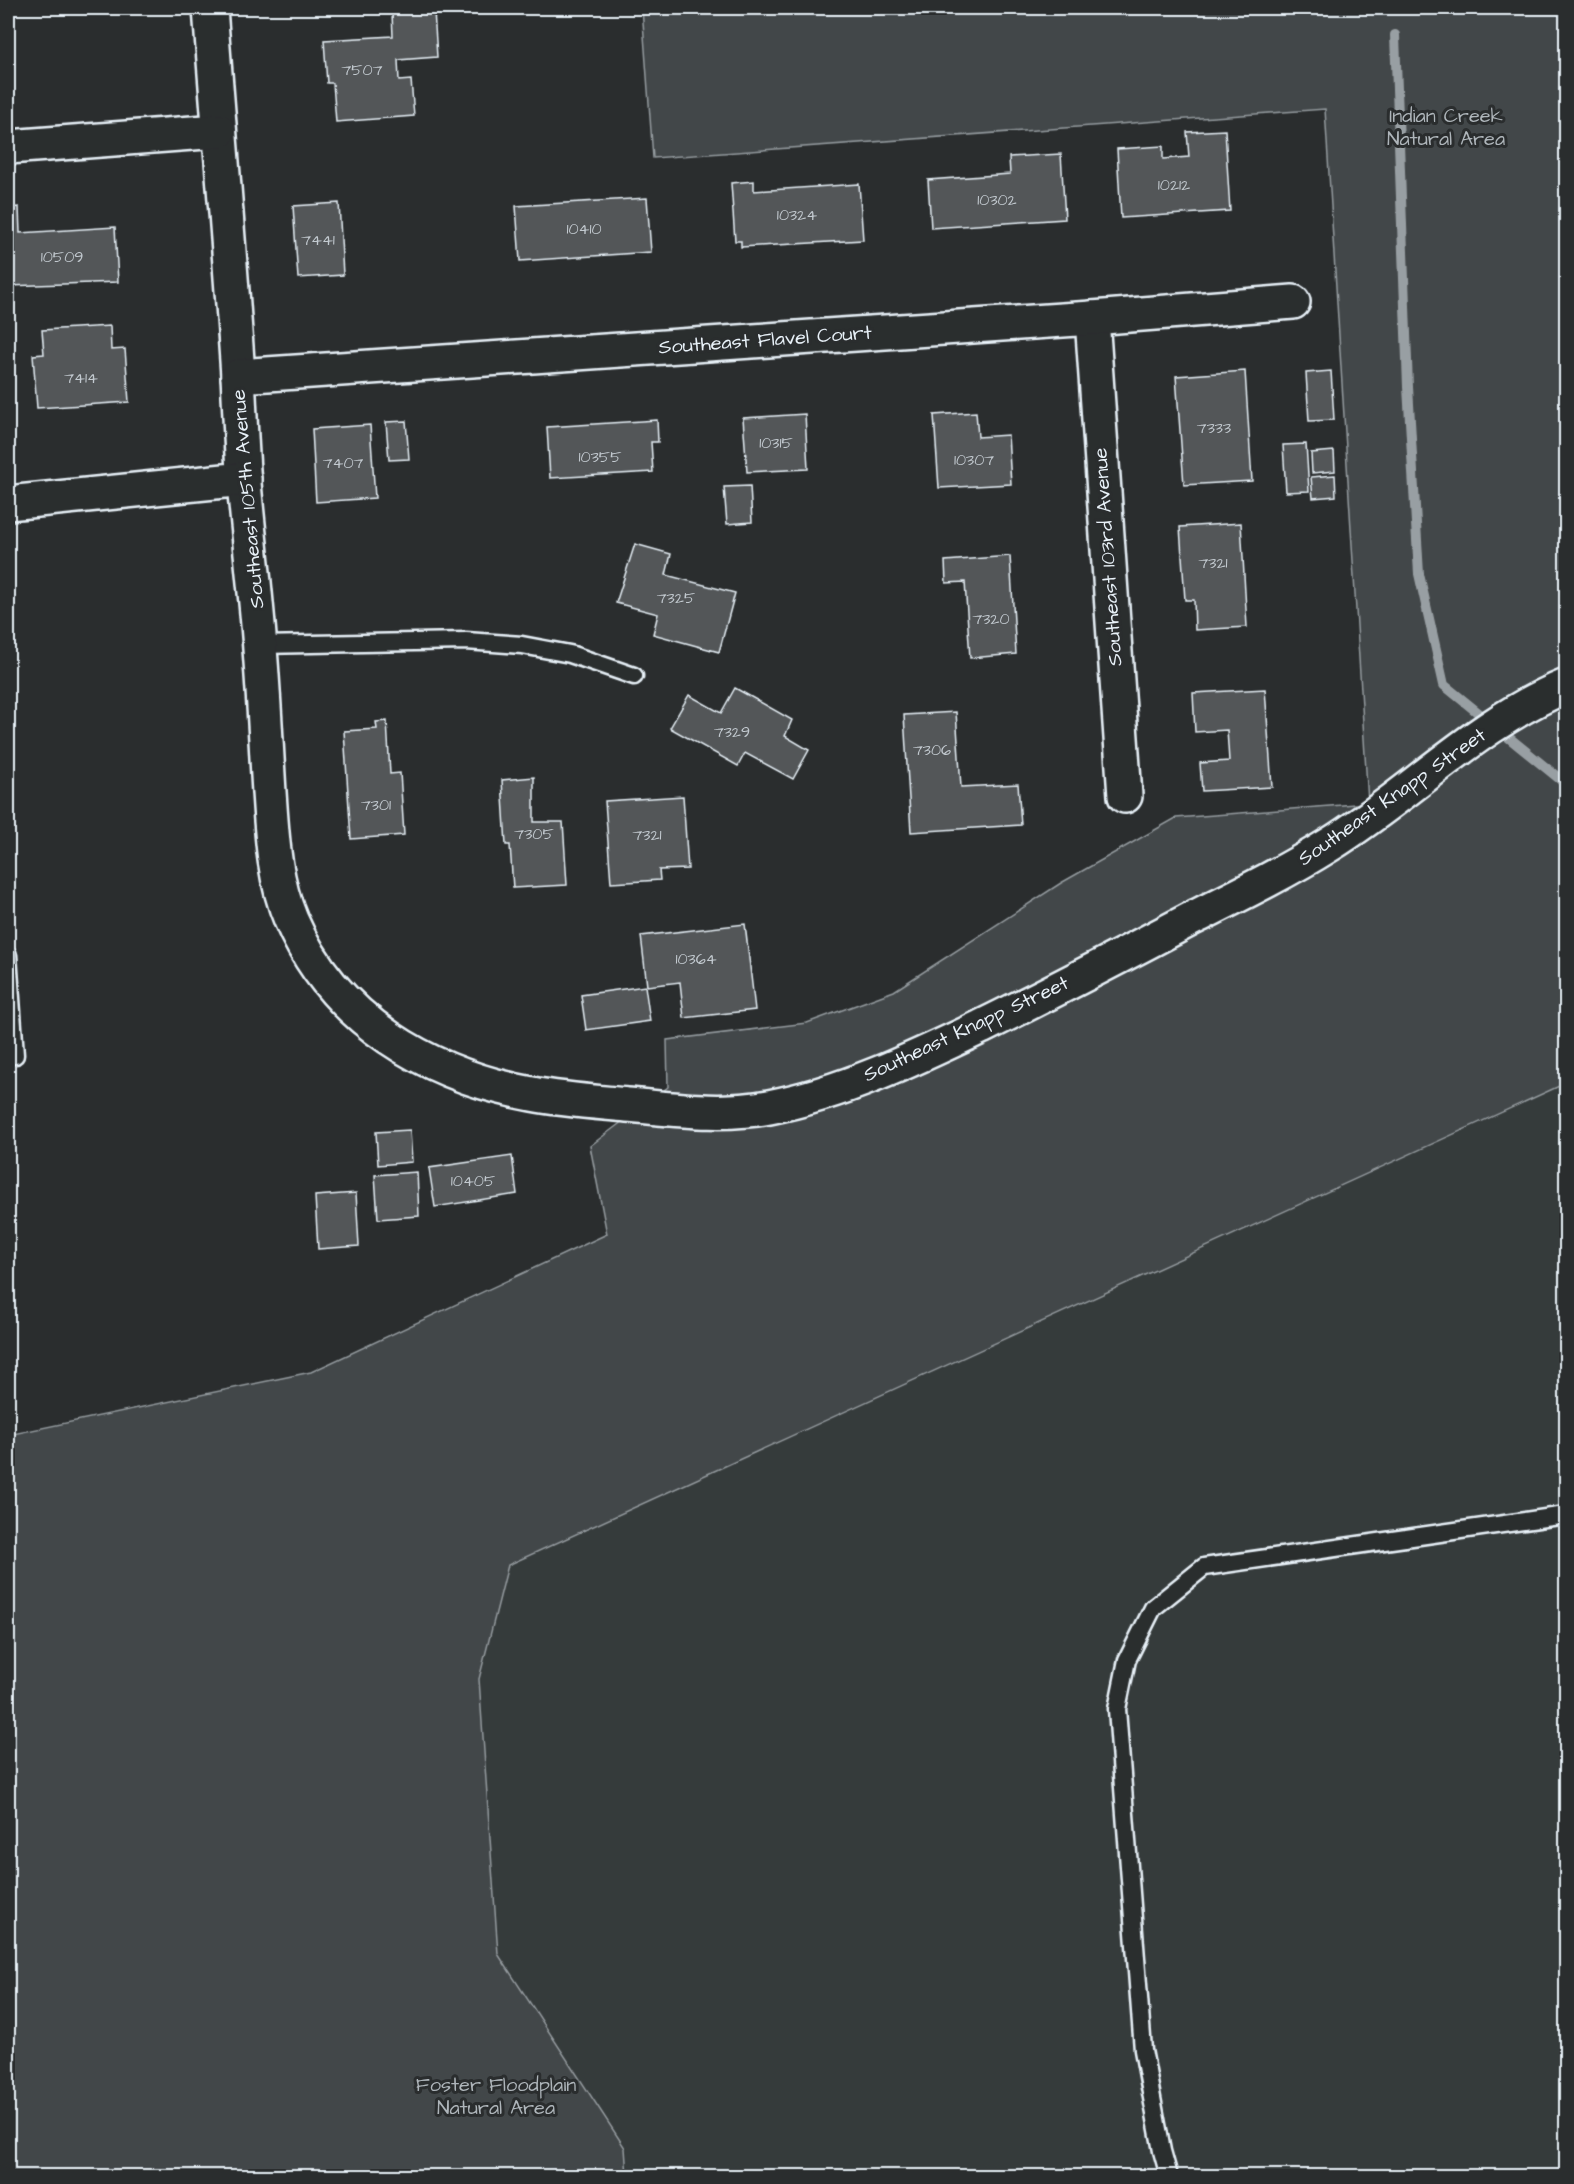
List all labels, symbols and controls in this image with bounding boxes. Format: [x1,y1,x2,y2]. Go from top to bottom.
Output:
house number: 7507 [341,59,383,81]
park label: Indian Creek Natural Area [1387,102,1505,153]
house number: 10212 [1158,174,1190,196]
house number: 10302 [977,189,1017,211]
house number: 10324 [777,204,817,226]
house number: 10410 [566,218,602,240]
house number: 7441 [301,229,335,251]
house number: 10509 [41,246,83,268]
street label: Southeast Flavel Court [657,319,873,361]
house number: 7414 [64,367,98,389]
street label: Southeast 105th Avenue [224,388,272,610]
house number: 7333 [1197,417,1231,439]
house number: 10315 [759,432,794,454]
house number: 10355 [579,446,622,468]
street label: Southeast 103rd Avenue [1086,447,1130,667]
house number: 10307 [954,449,994,471]
house number: 7407 [323,452,363,474]
house number: 7321 [1198,552,1228,574]
house number: 7325 [657,587,696,609]
house number: 7320 [972,608,1010,630]
house number: 7329 [714,721,750,743]
street label: Southeast Knapp Street [1292,721,1492,873]
house number: 7306 [913,739,951,761]
house number: 7301 [361,794,391,816]
house number: 7305 [514,823,554,845]
house number: 7321 [632,824,662,846]
house number: 10364 [675,948,717,970]
street label: Southeast Knapp Street [859,969,1073,1089]
house number: 10405 [451,1170,496,1192]
park label: Foster Floodplain Natural Area [416,2071,576,2122]

